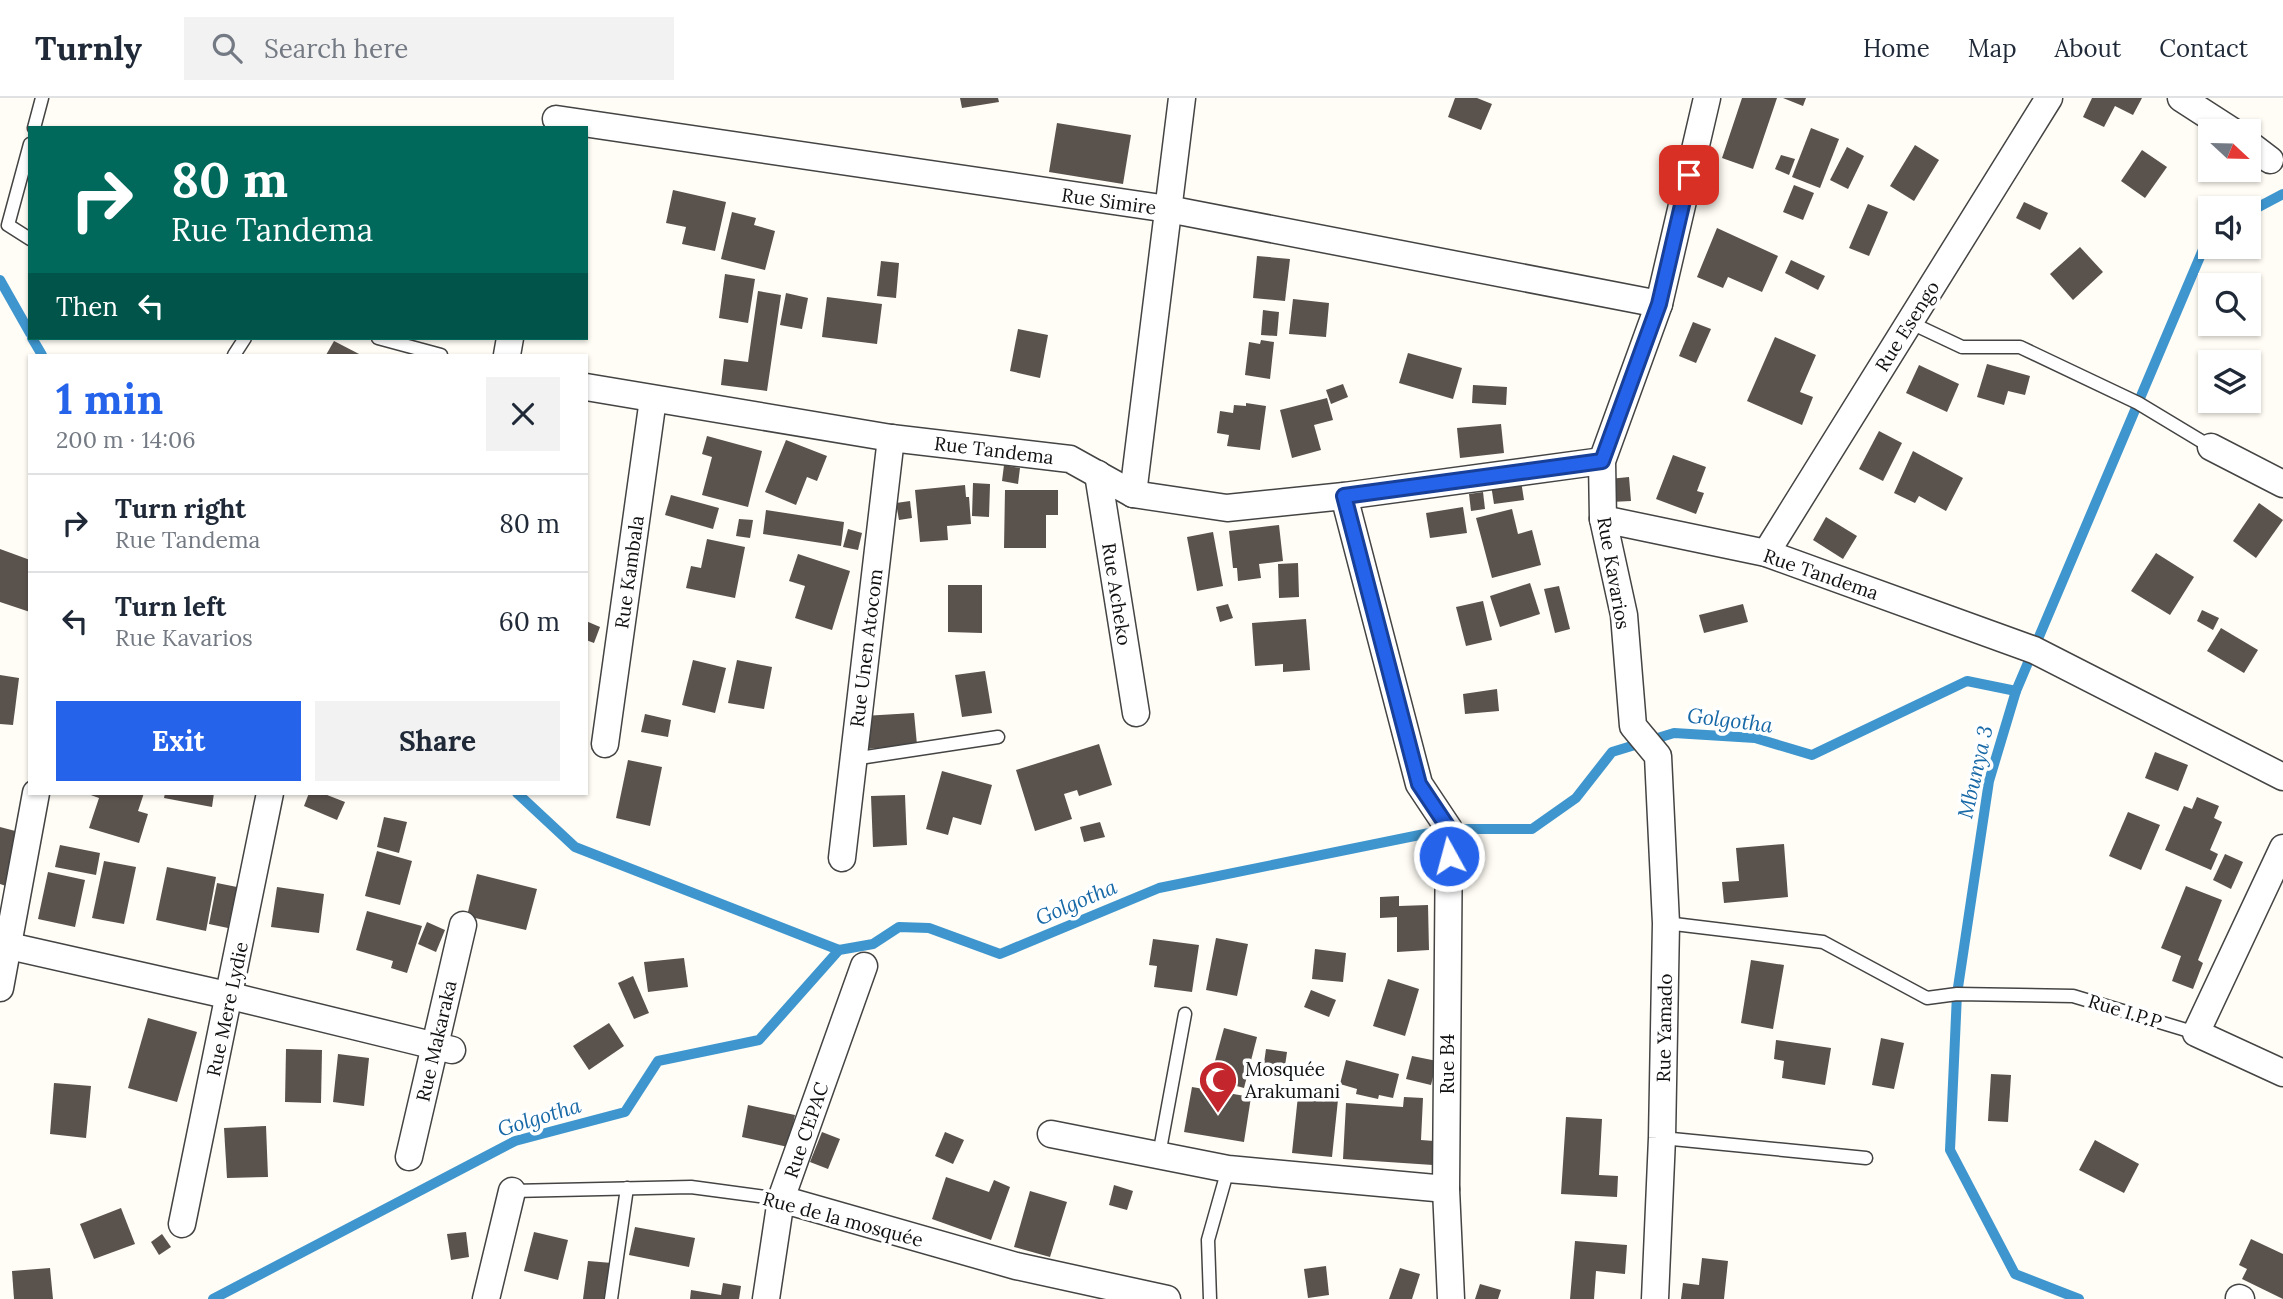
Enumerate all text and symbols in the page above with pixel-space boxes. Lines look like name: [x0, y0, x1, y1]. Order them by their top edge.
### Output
search box: [184, 17, 674, 80]
text: Turnly: [35, 27, 142, 69]
icon: search: [208, 29, 246, 67]
text: Search here: [264, 32, 408, 65]
text: Home: [1863, 33, 1930, 64]
text: Map: [1968, 33, 2017, 64]
text: About: [2055, 33, 2121, 64]
text: Contact: [2159, 33, 2248, 64]
north arrow: [2198, 119, 2261, 182]
map controls: [2198, 119, 2261, 413]
pin: [1659, 145, 1719, 205]
text: 80 m: [171, 148, 288, 210]
icon: right: [56, 154, 147, 245]
icon: arrive: [1670, 156, 1708, 194]
street label: Rue Simire: [1060, 182, 1158, 220]
button: sound: [2198, 196, 2261, 259]
text: Rue Tandema: [171, 209, 373, 250]
button: search: [2198, 273, 2261, 336]
street label: Rue Esengo: [1870, 276, 1944, 376]
icon: left: [132, 287, 170, 325]
text: Then: [56, 290, 118, 323]
button: layers: [2198, 350, 2261, 413]
text: 1 min: [56, 372, 163, 426]
button: close: [486, 377, 560, 451]
text: 200 m · 14:06: [56, 425, 196, 454]
street label: Rue Tandema: [933, 431, 1055, 469]
text: Turn right: [115, 492, 246, 525]
icon: right: [56, 504, 94, 542]
text: 80 m: [499, 507, 560, 540]
street label: Rue Kambala: [609, 514, 649, 630]
street label: Rue Kavarios: [1592, 515, 1636, 631]
text: Rue Tandema: [115, 525, 260, 554]
street label: Rue Acheko: [1097, 541, 1137, 647]
street label: Rue Tandema: [1760, 543, 1882, 605]
street label: Rue Unen Atocom: [844, 567, 888, 729]
text: Turn left: [115, 590, 226, 623]
icon: left: [56, 602, 94, 640]
text: 60 m: [499, 605, 560, 638]
text: Rue Kavarios: [115, 623, 253, 652]
button: Exit: [56, 701, 301, 781]
button: Share: [315, 701, 560, 781]
water label: Golgotha: [1686, 701, 1775, 739]
water label: Mbunya 3: [1951, 723, 1999, 821]
position arrow: [1412, 819, 1486, 893]
water label: Golgotha: [1031, 873, 1121, 931]
street label: Rue Mere Lydie: [201, 940, 253, 1078]
street label: Rue Yamado: [1651, 973, 1677, 1083]
street label: Rue Makaraka: [410, 978, 462, 1104]
street label: Rue I.P.P: [2085, 988, 2165, 1034]
street label: Rue B4: [1435, 1034, 1459, 1094]
place label: Mosquée Arakumani: [1244, 1057, 1340, 1103]
mosque icon: Mosquée Arakumani: [1197, 1059, 1239, 1114]
street label: Rue CEPAC: [778, 1079, 834, 1181]
water label: Golgotha: [494, 1091, 584, 1142]
street label: Rue de la mosquée: [760, 1186, 926, 1252]

